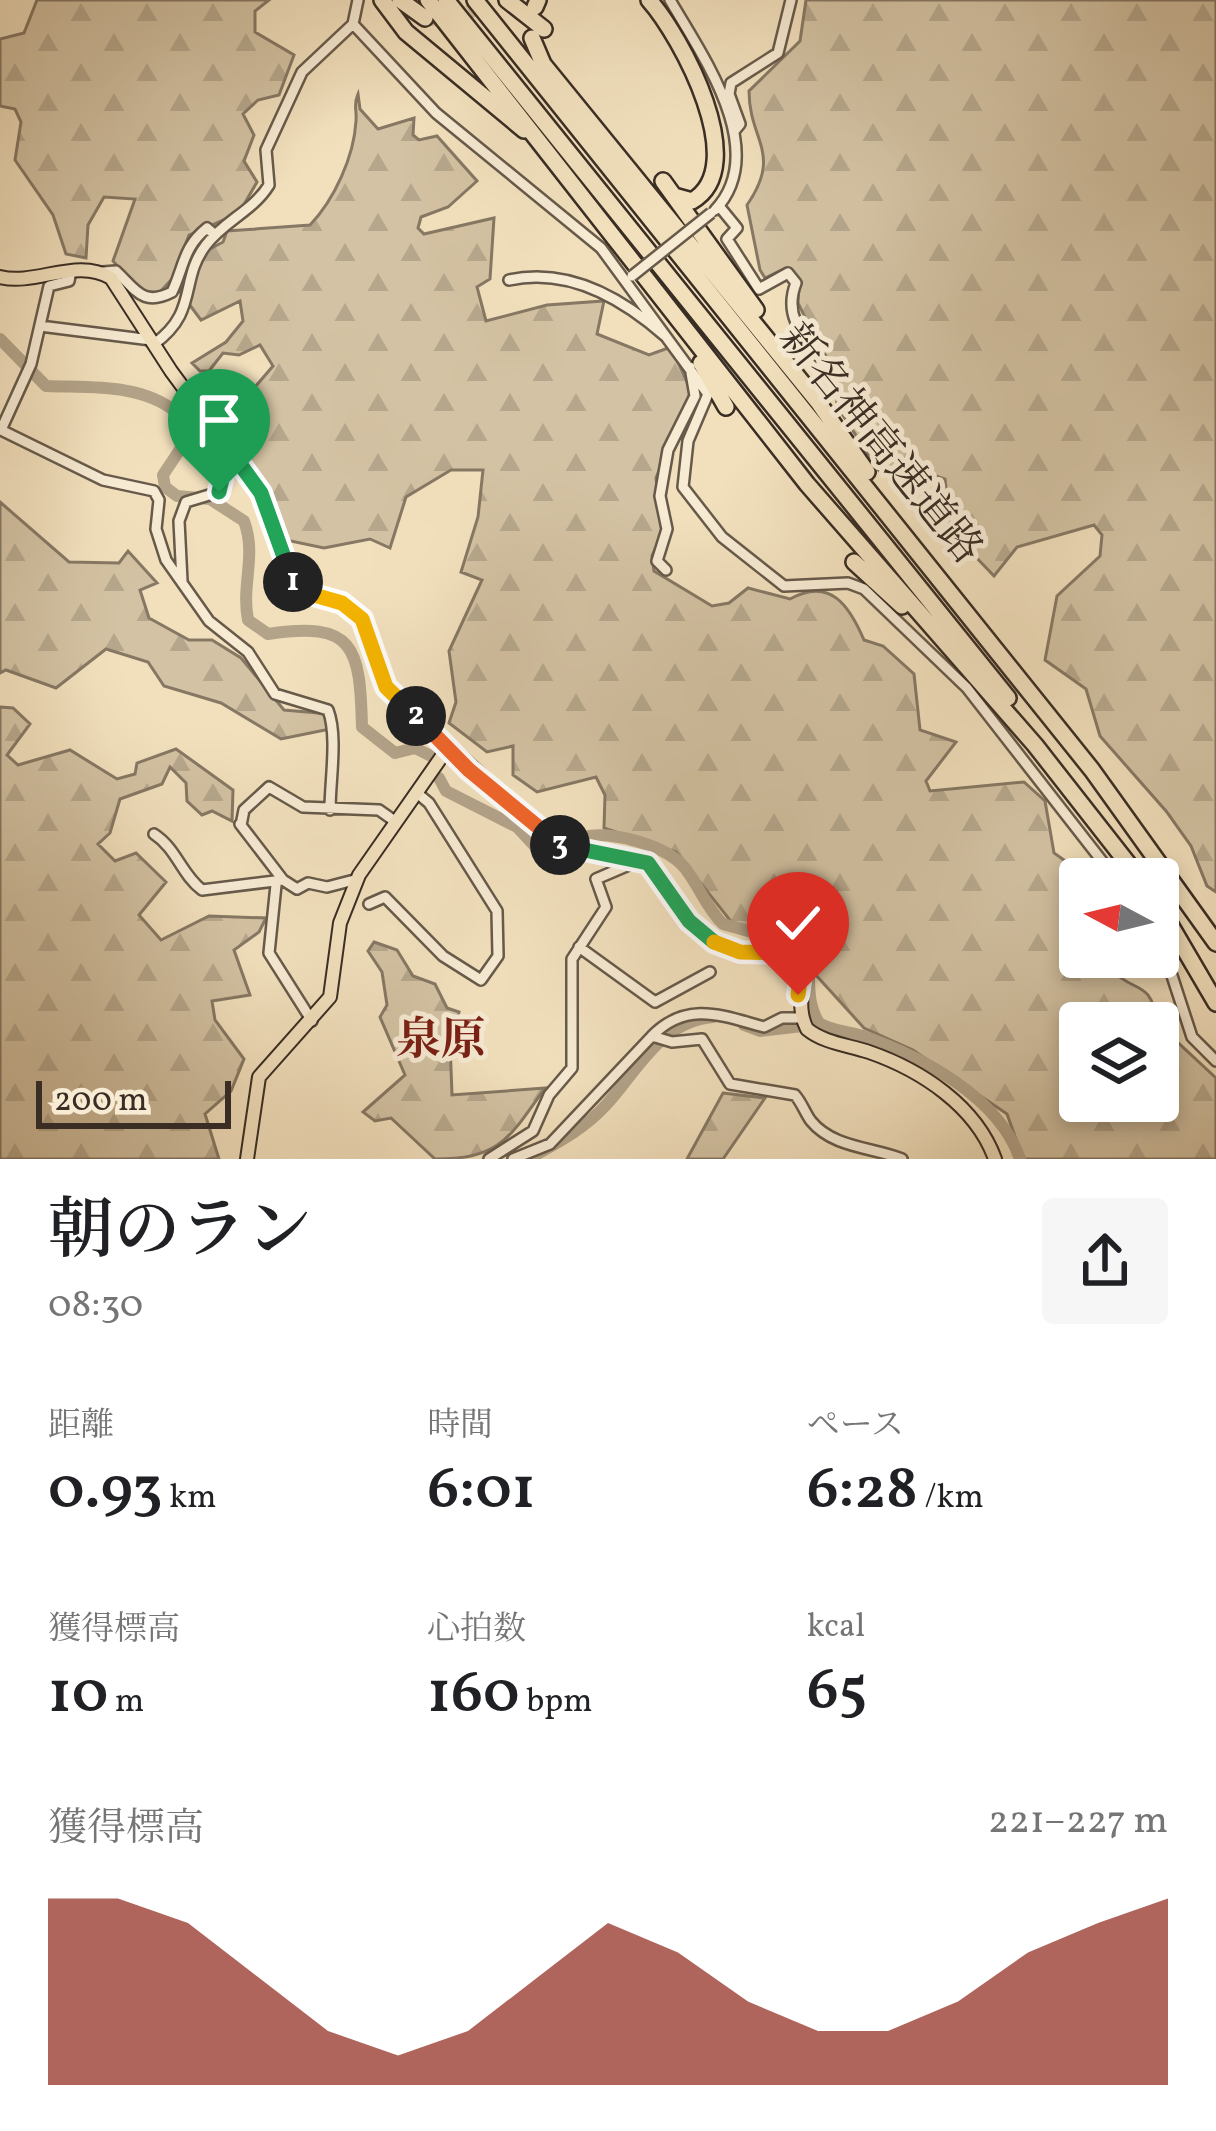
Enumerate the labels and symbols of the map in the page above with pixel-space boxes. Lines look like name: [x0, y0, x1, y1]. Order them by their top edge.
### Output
street label: 新名神高速道路: [764, 312, 994, 578]
pin: [168, 369, 270, 492]
pin: 1: [263, 552, 323, 612]
pin: 2: [386, 686, 446, 746]
pin: 3: [530, 815, 590, 875]
north arrow: [1059, 858, 1179, 978]
pin: [747, 872, 849, 995]
district label: 泉原: [396, 1011, 486, 1074]
scale bar: [36, 1075, 231, 1128]

